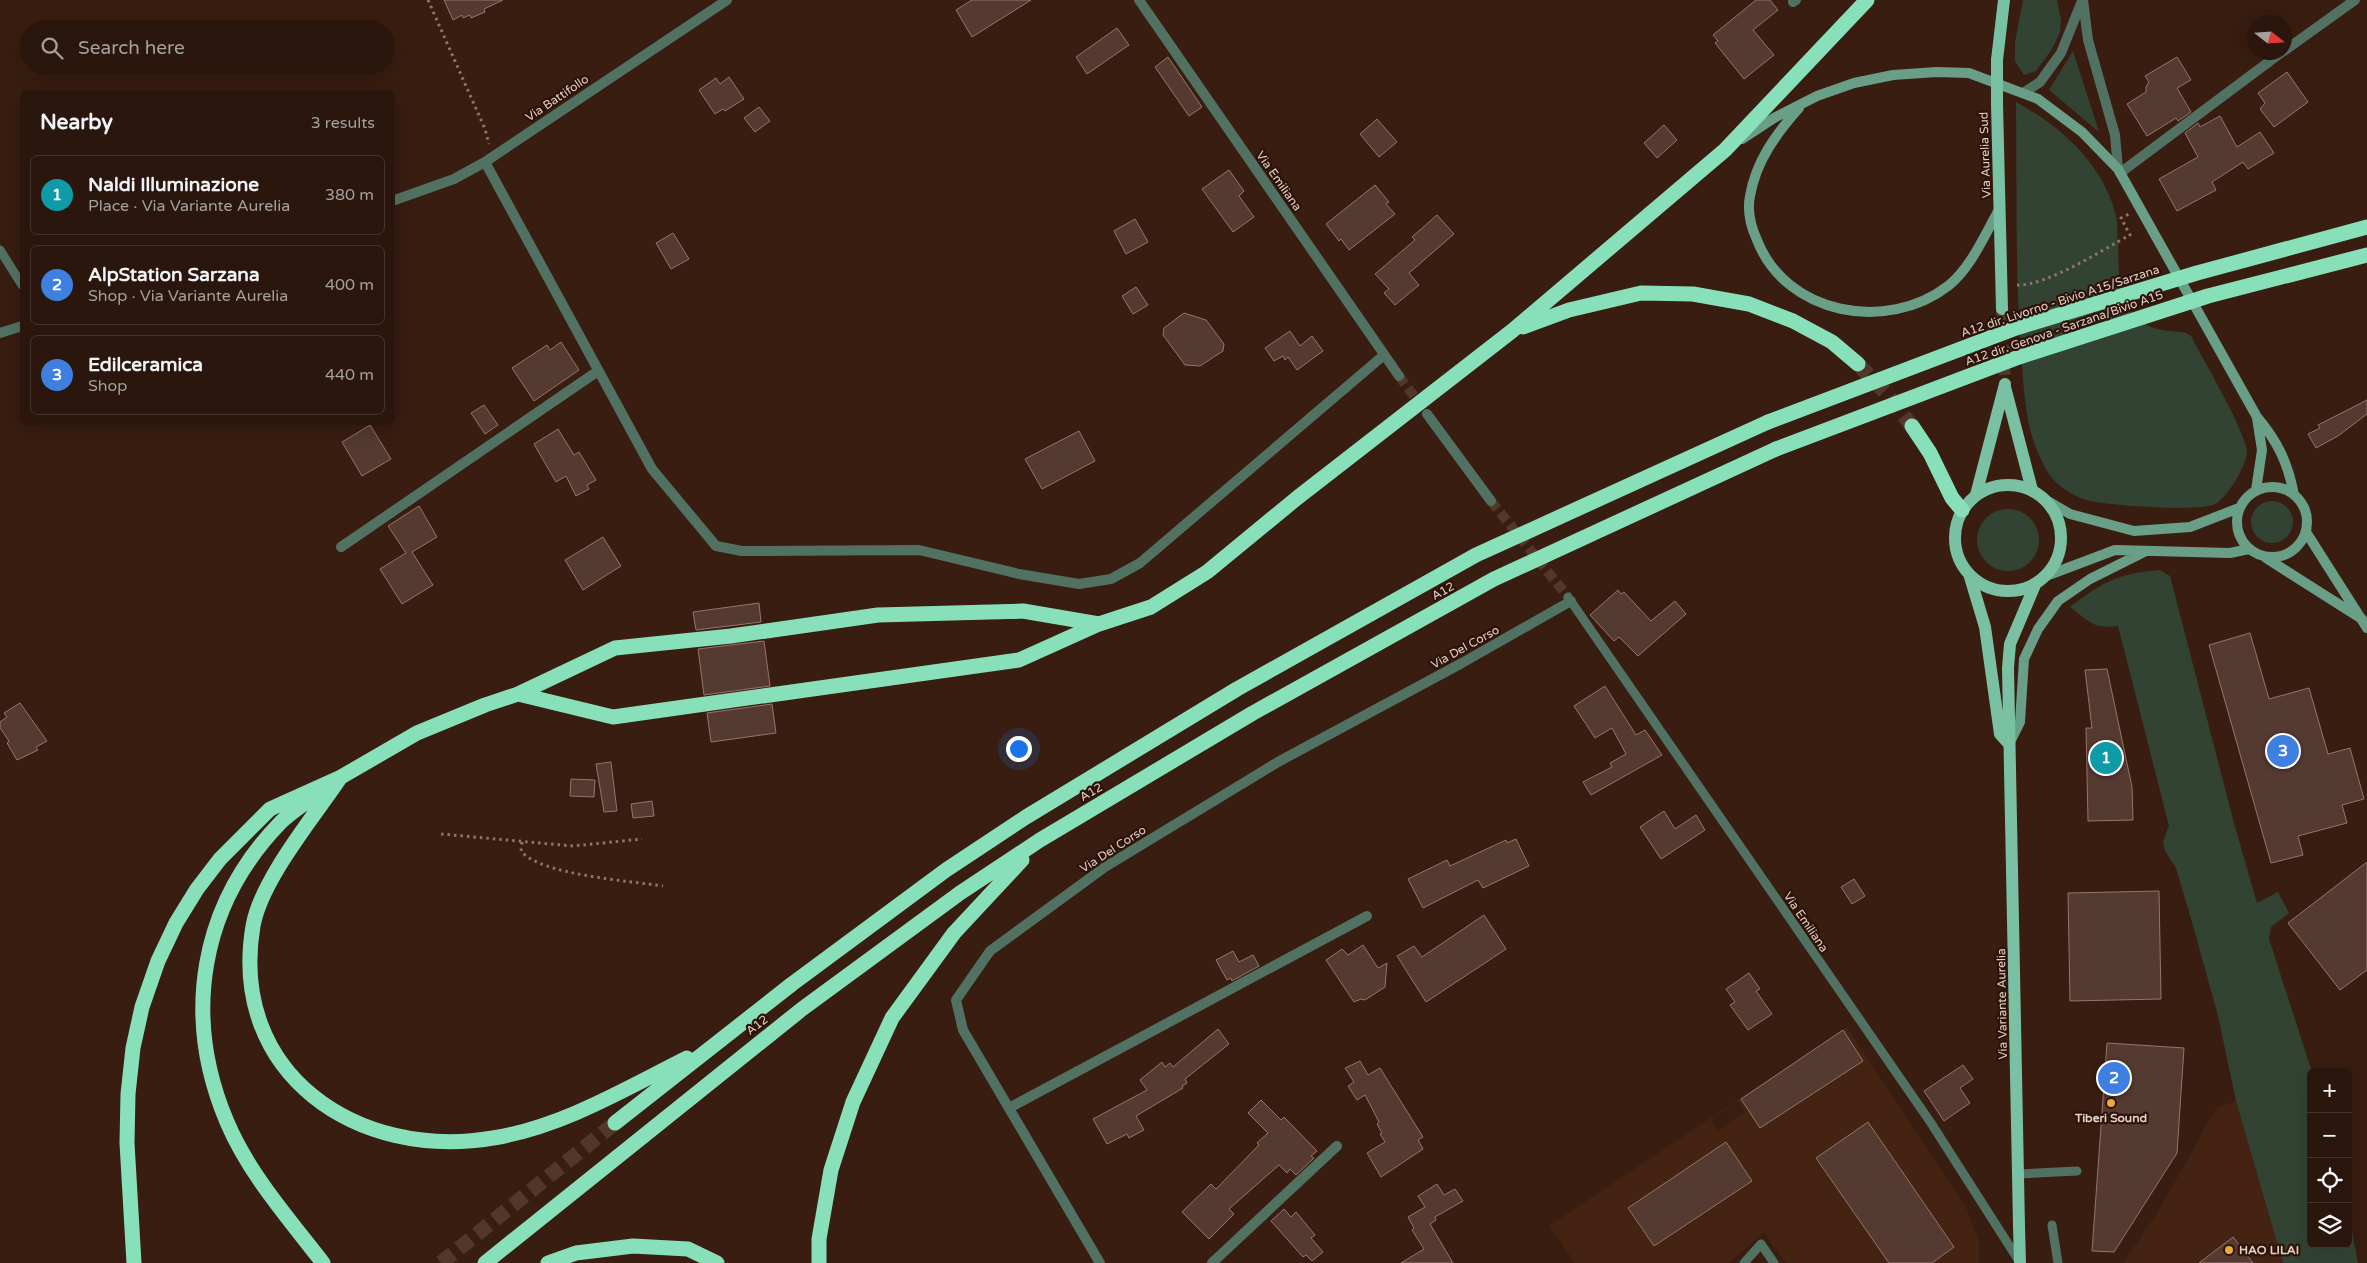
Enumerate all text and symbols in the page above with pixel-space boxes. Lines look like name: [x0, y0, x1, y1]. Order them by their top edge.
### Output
north arrow: [2247, 15, 2292, 60]
search box: [20, 20, 395, 75]
icon: search: [38, 34, 66, 62]
text: Search here: [78, 37, 185, 59]
street label: Via Battifollo: [523, 72, 591, 124]
text: Nearby: [40, 110, 113, 135]
street label: Via Aurelia Sud: [1976, 112, 1994, 198]
text: 3 results: [311, 113, 375, 133]
street label: Via Emiliana: [1253, 149, 1305, 213]
text: Naldi Illuminazione: [88, 174, 259, 196]
text: 1: [52, 185, 62, 205]
text: 380 m: [325, 185, 374, 205]
text: Place · Via Variante Aurelia: [88, 196, 290, 216]
street label: A12 dir. Livorno - Bivio A15/Sarzana: [1959, 262, 2161, 340]
text: AlpStation Sarzana: [88, 264, 260, 286]
text: 2: [52, 275, 62, 295]
text: 400 m: [325, 275, 374, 295]
text: Shop · Via Variante Aurelia: [88, 286, 288, 306]
street label: A12 dir. Genova - Sarzana/Bivio A15: [1963, 287, 2165, 369]
text: Edilceramica: [88, 354, 203, 376]
text: 3: [52, 365, 62, 385]
text: 440 m: [325, 365, 374, 385]
text: Shop: [88, 376, 127, 396]
street label: A12: [1429, 579, 1457, 603]
street label: Via Del Corso: [1428, 622, 1502, 672]
pin: 3: [2267, 732, 2299, 770]
your location: [1006, 736, 1032, 762]
pin: 1: [2090, 739, 2122, 777]
street label: A12: [1077, 780, 1105, 804]
street label: Via Del Corso: [1077, 822, 1149, 876]
street label: Via Emiliana: [1781, 889, 1831, 955]
street label: Via Variante Aurelia: [1994, 948, 2010, 1060]
street label: A12: [743, 1012, 771, 1038]
pin: 2: [2098, 1059, 2130, 1097]
map controls: [2307, 1068, 2352, 1248]
button: +: [2307, 1068, 2352, 1113]
marker: Tiberi Sound: [2105, 1097, 2117, 1109]
place label: Tiberi Sound: [2074, 1111, 2147, 1125]
button: −: [2307, 1113, 2352, 1158]
button: locate: [2307, 1158, 2352, 1203]
button: layers: [2307, 1203, 2352, 1248]
place label: HAO LILAI: [2239, 1243, 2299, 1257]
marker: HAO LILAI: [2223, 1244, 2235, 1256]

